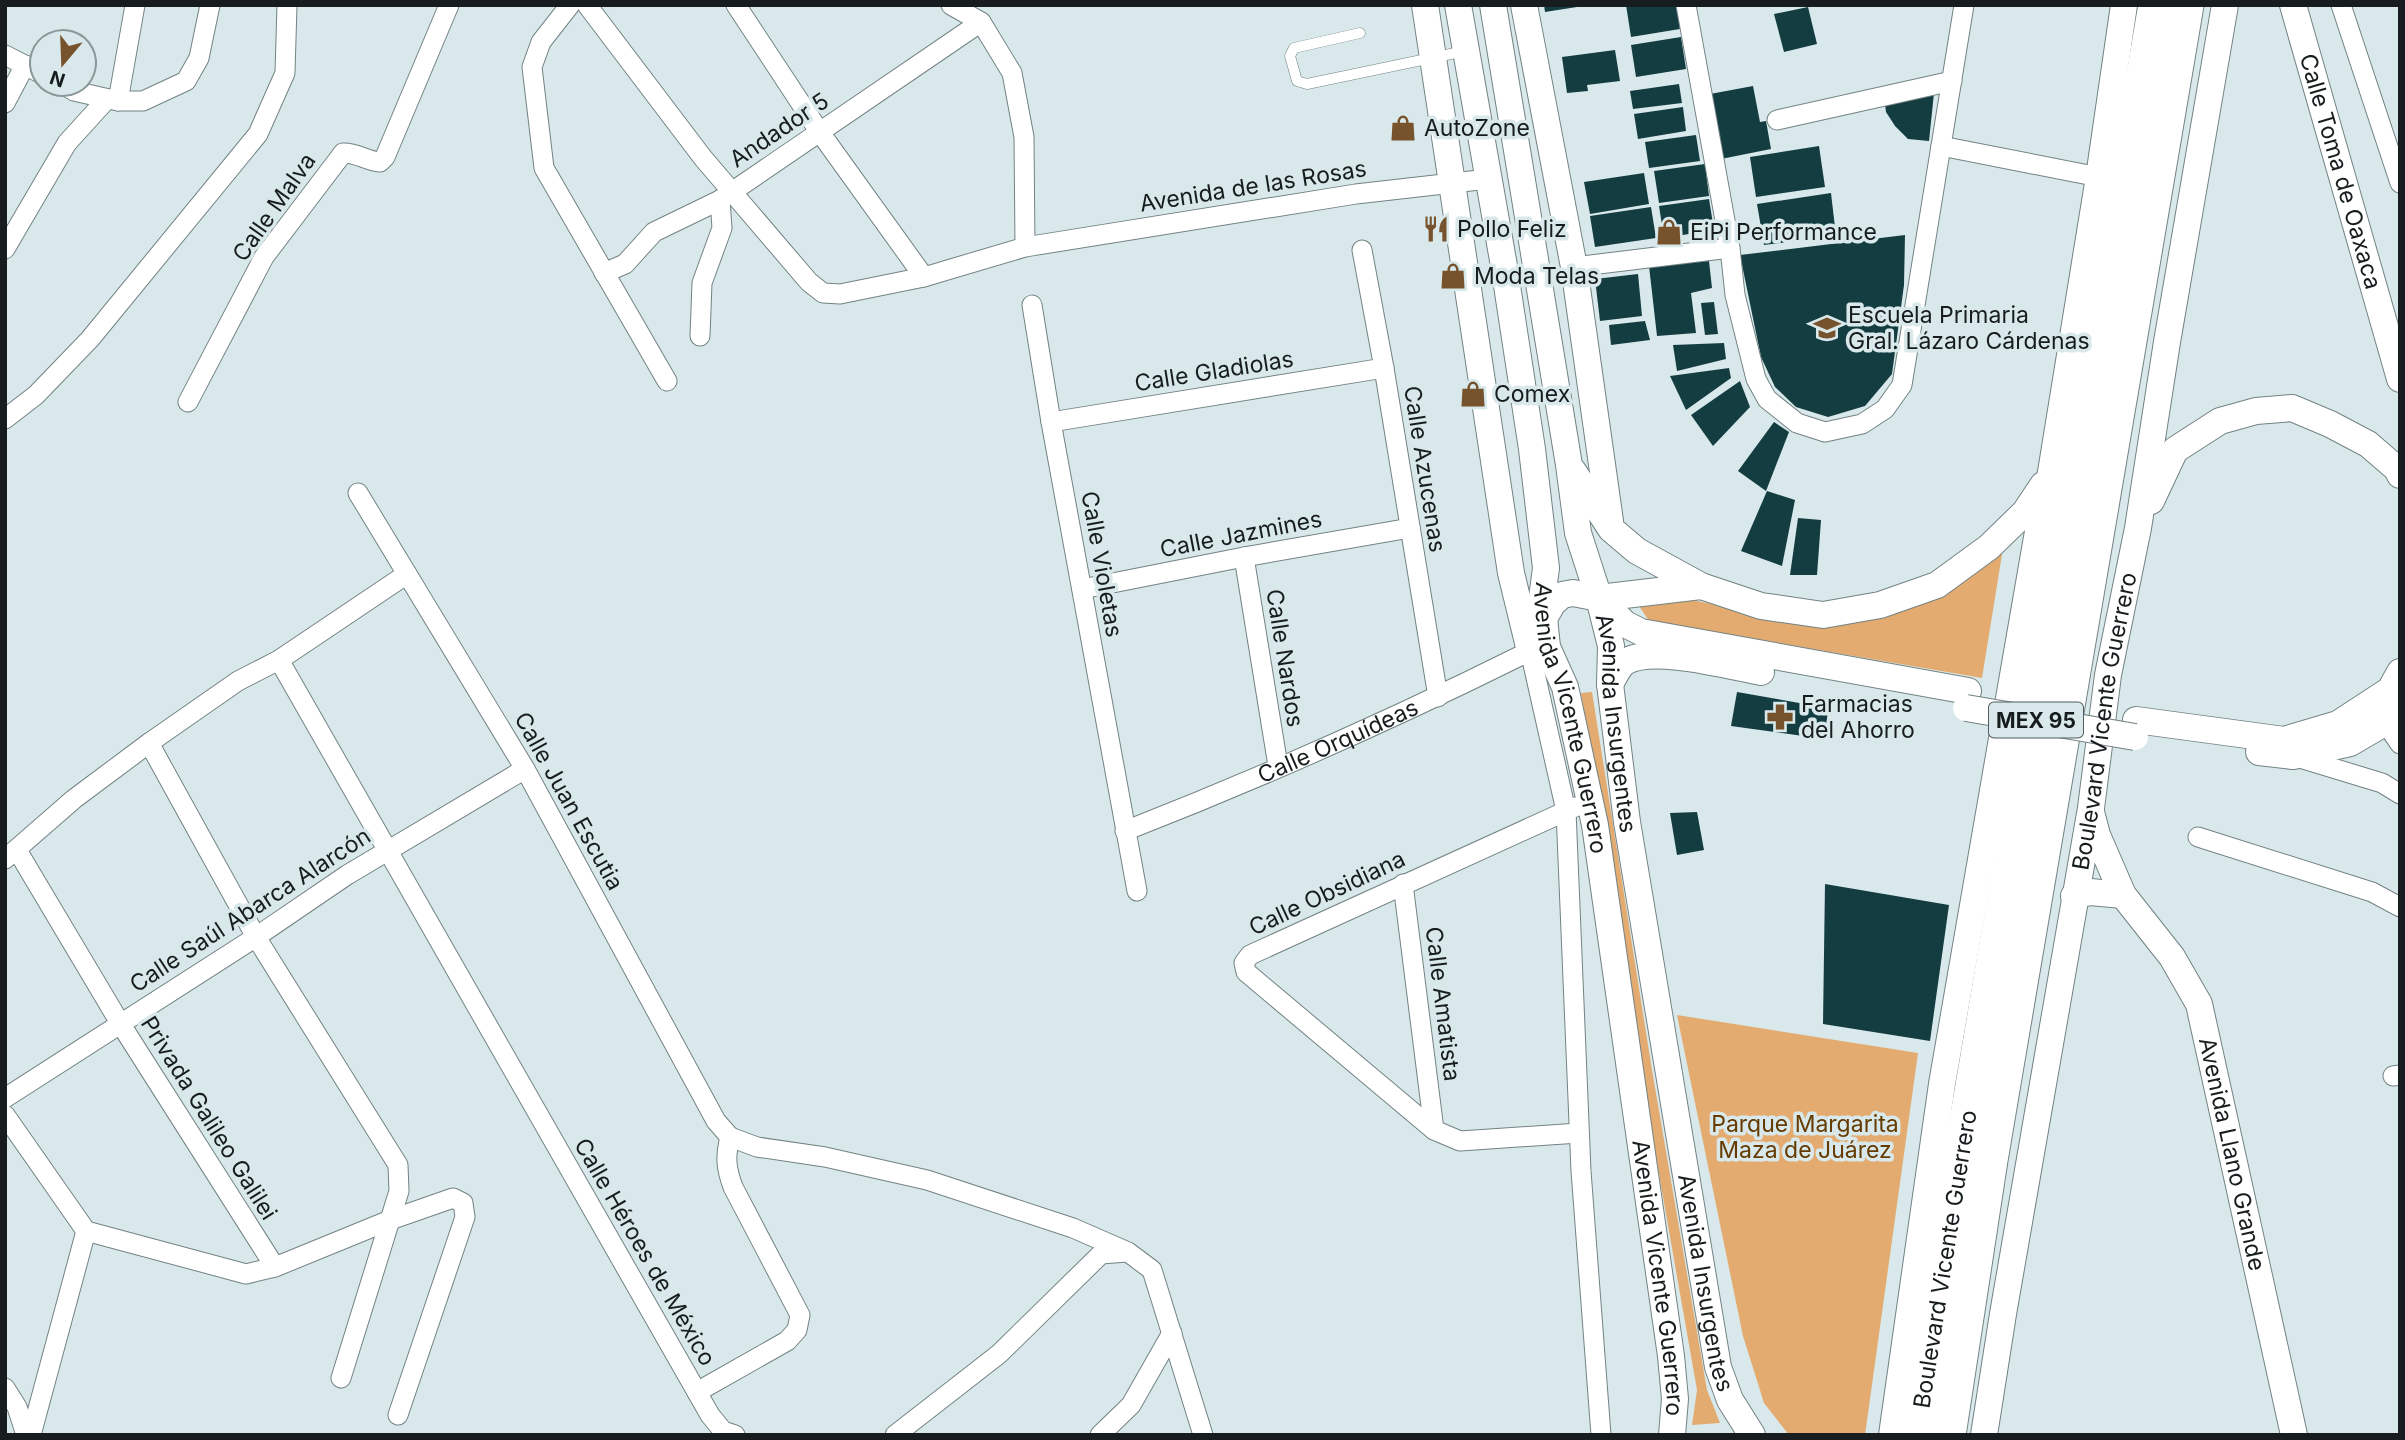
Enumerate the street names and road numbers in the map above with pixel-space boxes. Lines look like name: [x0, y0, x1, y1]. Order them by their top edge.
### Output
street label: Calle Toma de Oaxaca: [2294, 50, 2388, 292]
street label: Andador 5: [724, 87, 834, 173]
street label: Calle Malva: [226, 147, 322, 267]
street label: Avenida de las Rosas: [1138, 154, 1368, 218]
street label: Calle Gladiolas: [1133, 345, 1295, 397]
street label: Calle Azucenas: [1398, 384, 1452, 554]
street label: Calle Violetas: [1075, 489, 1129, 639]
street label: Calle Jazmines: [1158, 505, 1324, 563]
street label: Boulevard Vicente Guerrero: [2066, 570, 2143, 872]
street label: Avenida Vicente Guerrero: [1528, 581, 1613, 855]
street label: Calle Nardos: [1260, 587, 1310, 729]
street label: Avenida Insurgentes: [1589, 611, 1643, 835]
street label: Calle Orquídeas: [1253, 693, 1423, 789]
road number: MEX 95: [1989, 702, 2083, 738]
street label: Calle Juan Escutia: [508, 707, 630, 895]
street label: Calle Saúl Abarca Alarcón: [124, 822, 376, 998]
street label: Calle Obsidiana: [1244, 845, 1410, 941]
street label: Calle Amatista: [1420, 925, 1466, 1083]
street label: Privada Galileo Galilei: [135, 1011, 283, 1225]
street label: Avenida Llano Grande: [2193, 1035, 2271, 1273]
street label: Boulevard Vicente Guerrero: [1907, 1108, 1983, 1410]
street label: Calle Héroes de México: [568, 1133, 722, 1371]
street label: Avenida Vicente Guerrero: [1626, 1138, 1689, 1417]
street label: Avenida Insurgentes: [1672, 1172, 1740, 1395]

